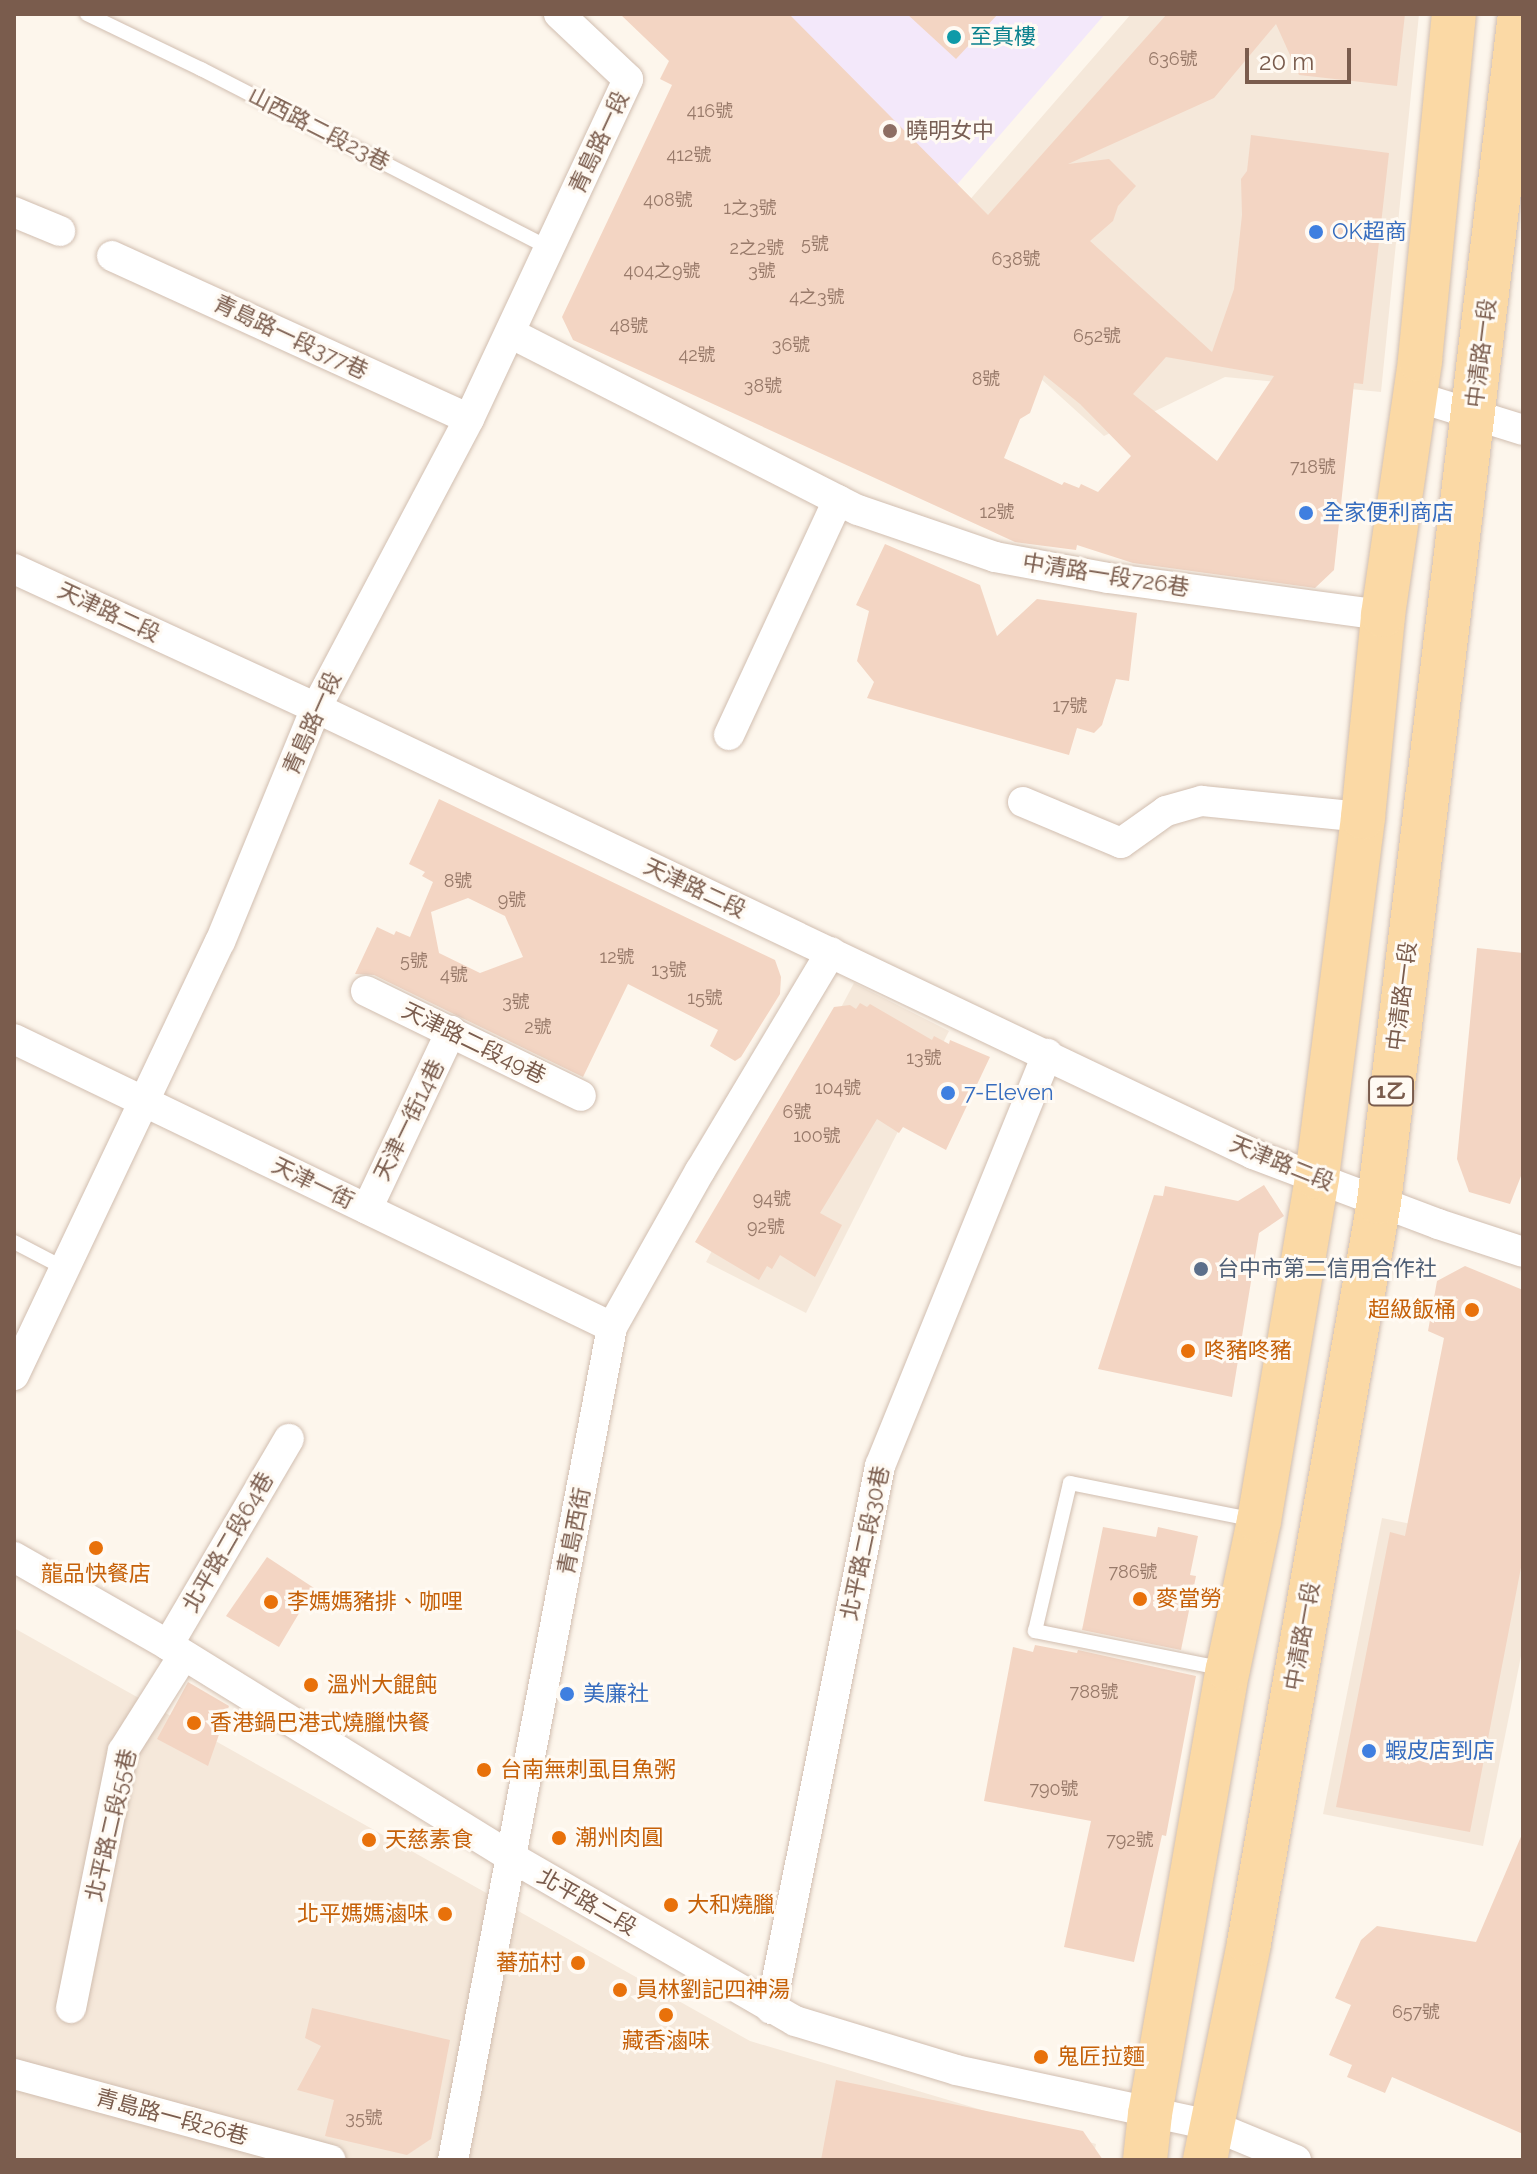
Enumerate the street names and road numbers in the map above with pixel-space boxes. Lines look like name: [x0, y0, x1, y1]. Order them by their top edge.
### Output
street label: 山西路二段23巷: [244, 82, 394, 176]
street label: 青島路一段: [564, 87, 634, 197]
street label: 青島路一段377巷: [210, 290, 372, 384]
street label: 中清路一段: [1461, 297, 1501, 409]
street label: 中清路一段726巷: [1021, 549, 1191, 601]
street label: 天津路二段: [54, 577, 164, 647]
street label: 青島路一段: [278, 667, 346, 779]
street label: 天津路二段: [640, 853, 750, 923]
street label: 中清路一段: [1382, 940, 1422, 1052]
street label: 天津路二段49巷: [398, 997, 550, 1089]
street label: 天津一街14巷: [368, 1055, 450, 1185]
road number: 1乙: [1367, 1075, 1415, 1107]
street label: 天津路二段: [1226, 1130, 1338, 1196]
street label: 天津一街: [268, 1152, 358, 1214]
street label: 北平路二段30巷: [836, 1463, 894, 1623]
street label: 北平路二段64巷: [177, 1467, 279, 1617]
street label: 青島西街: [553, 1485, 595, 1577]
street label: 中清路一段: [1279, 1580, 1325, 1692]
street label: 北平路二段55巷: [81, 1746, 141, 1904]
street label: 北平路二段: [533, 1863, 641, 1941]
street label: 青島路一段26巷: [93, 2084, 251, 2150]

